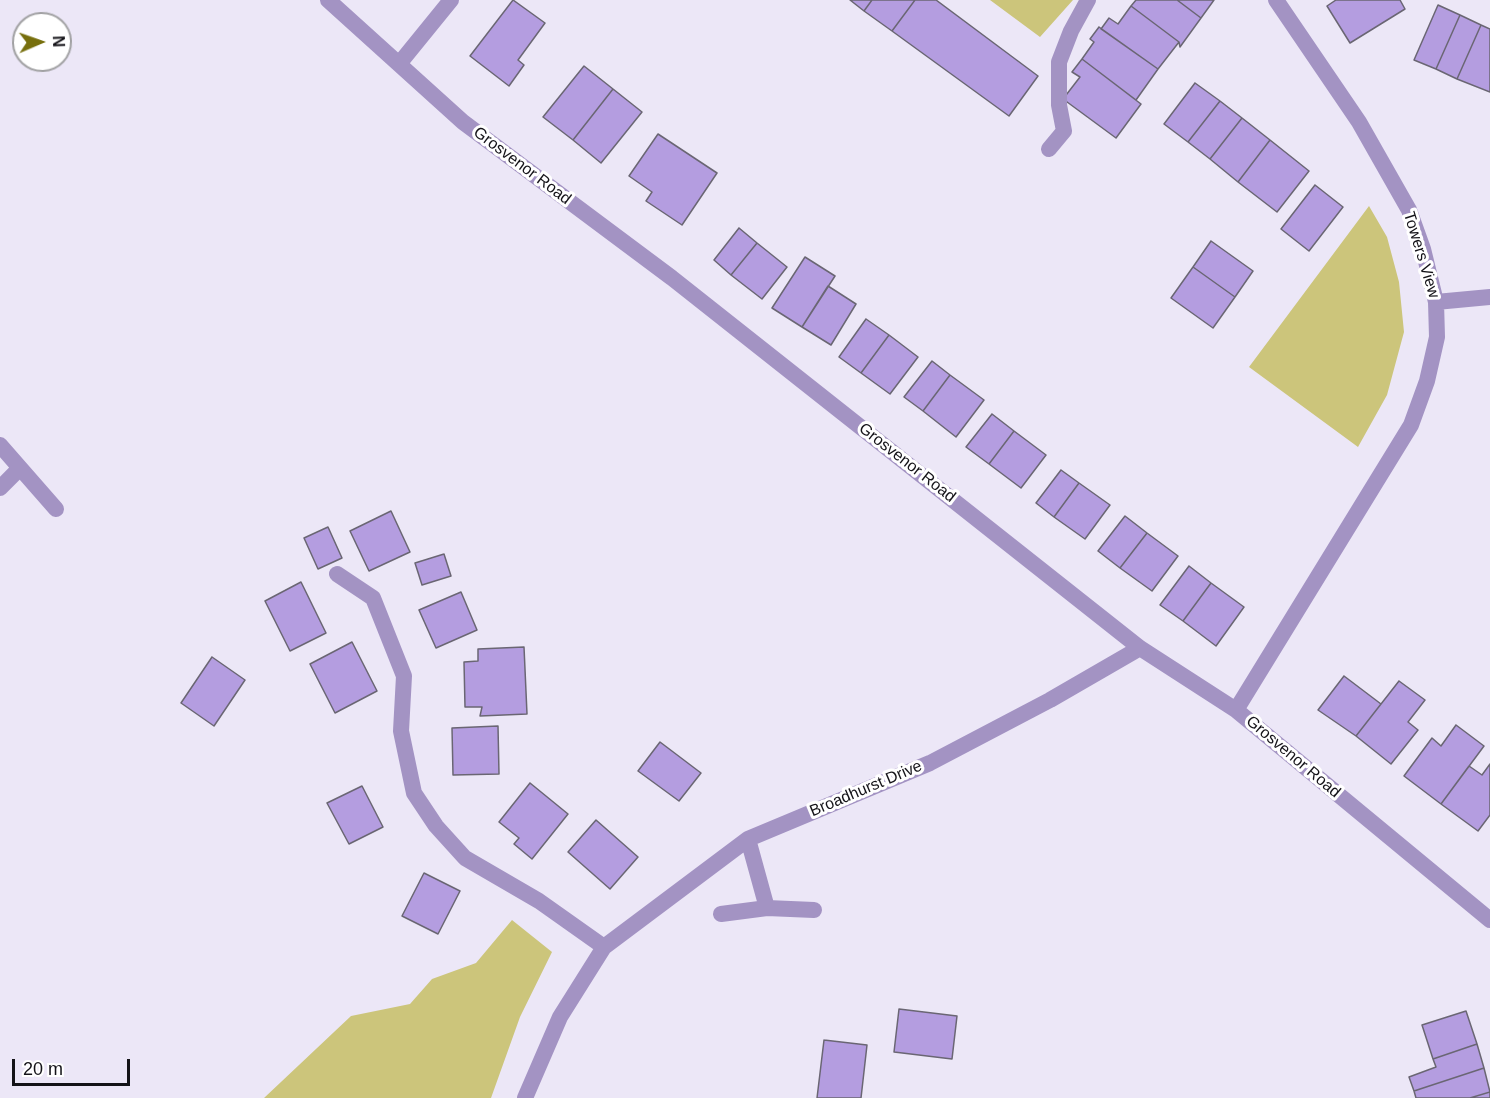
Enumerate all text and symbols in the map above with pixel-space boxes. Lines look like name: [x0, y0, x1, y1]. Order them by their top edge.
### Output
north arrow: [12, 12, 72, 72]
text: N: [50, 35, 67, 47]
street label: Grosvenor Road: [469, 123, 575, 209]
street label: Towers View: [1399, 209, 1443, 301]
street label: Grosvenor Road: [855, 419, 959, 507]
street label: Grosvenor Road: [1242, 712, 1344, 802]
street label: Broadhurst Drive: [807, 757, 925, 821]
scale bar: [15, 1047, 134, 1085]
text: 20 m: [23, 1059, 63, 1079]

